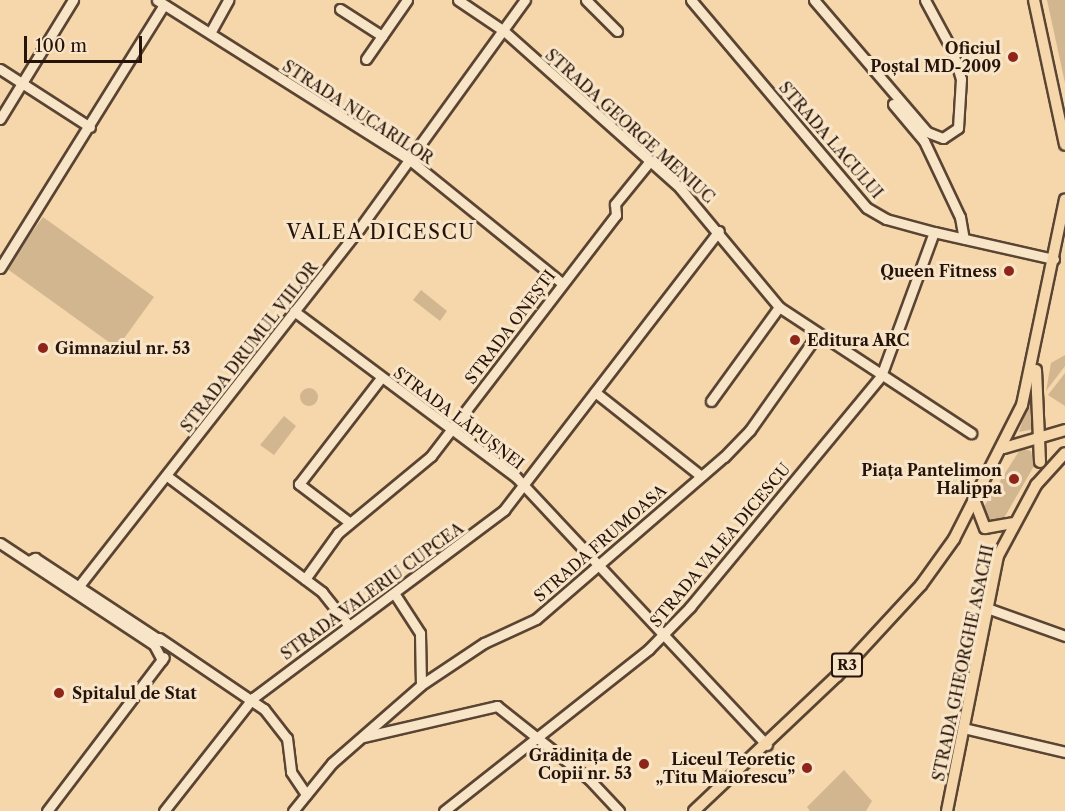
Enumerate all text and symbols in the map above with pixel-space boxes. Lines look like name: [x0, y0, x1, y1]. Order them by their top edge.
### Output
scale bar: [27, 24, 146, 62]
text: 100 m: [35, 35, 87, 57]
place label: Oficiul Poștal MD-2009: [870, 38, 1001, 76]
street label: STRADA GEORGE MENIUC: [541, 45, 719, 207]
marker: Oficiul Poștal MD-2009: [1006, 50, 1020, 64]
street label: STRADA NUCARILOR: [279, 56, 437, 168]
street label: STRADA LACULUI: [775, 77, 887, 203]
district label: VALEA DICESCU: [286, 220, 476, 244]
street label: STRADA DRUMUL VIILOR: [176, 257, 322, 437]
place label: Queen Fitness: [880, 261, 997, 281]
marker: Queen Fitness: [1002, 264, 1016, 278]
street label: STRADA ONEȘTI: [461, 266, 559, 388]
place label: Editura ARC: [807, 330, 910, 350]
marker: Editura ARC: [788, 333, 802, 347]
place label: Gimnaziul nr. 53: [55, 338, 190, 358]
marker: Gimnaziul nr. 53: [36, 341, 50, 355]
street label: STRADA LĂPUȘNEI: [390, 363, 528, 473]
street label: STRADA VALEA DICESCU: [645, 458, 795, 632]
place label: Piața Pantelimon Halippa: [861, 460, 1002, 498]
marker: Piața Pantelimon Halippa: [1007, 472, 1021, 486]
street label: STRADA FRUMOASA: [530, 480, 670, 606]
street label: STRADA VALERIU CUPCEA: [276, 518, 468, 664]
street label: STRADA GHEORGHE ASACHI: [928, 542, 998, 784]
road number: R3: [830, 653, 864, 677]
place label: Spitalul de Stat: [72, 683, 197, 703]
marker: Spitalul de Stat: [50, 684, 68, 702]
place label: Grădinița de Copii nr. 53: [529, 745, 632, 783]
place label: Liceul Teoretic „Titu Maiorescu”: [656, 749, 795, 787]
marker: Grădinița de Copii nr. 53: [637, 757, 651, 771]
marker: Liceul Teoretic „Titu Maiorescu”: [800, 761, 814, 775]

